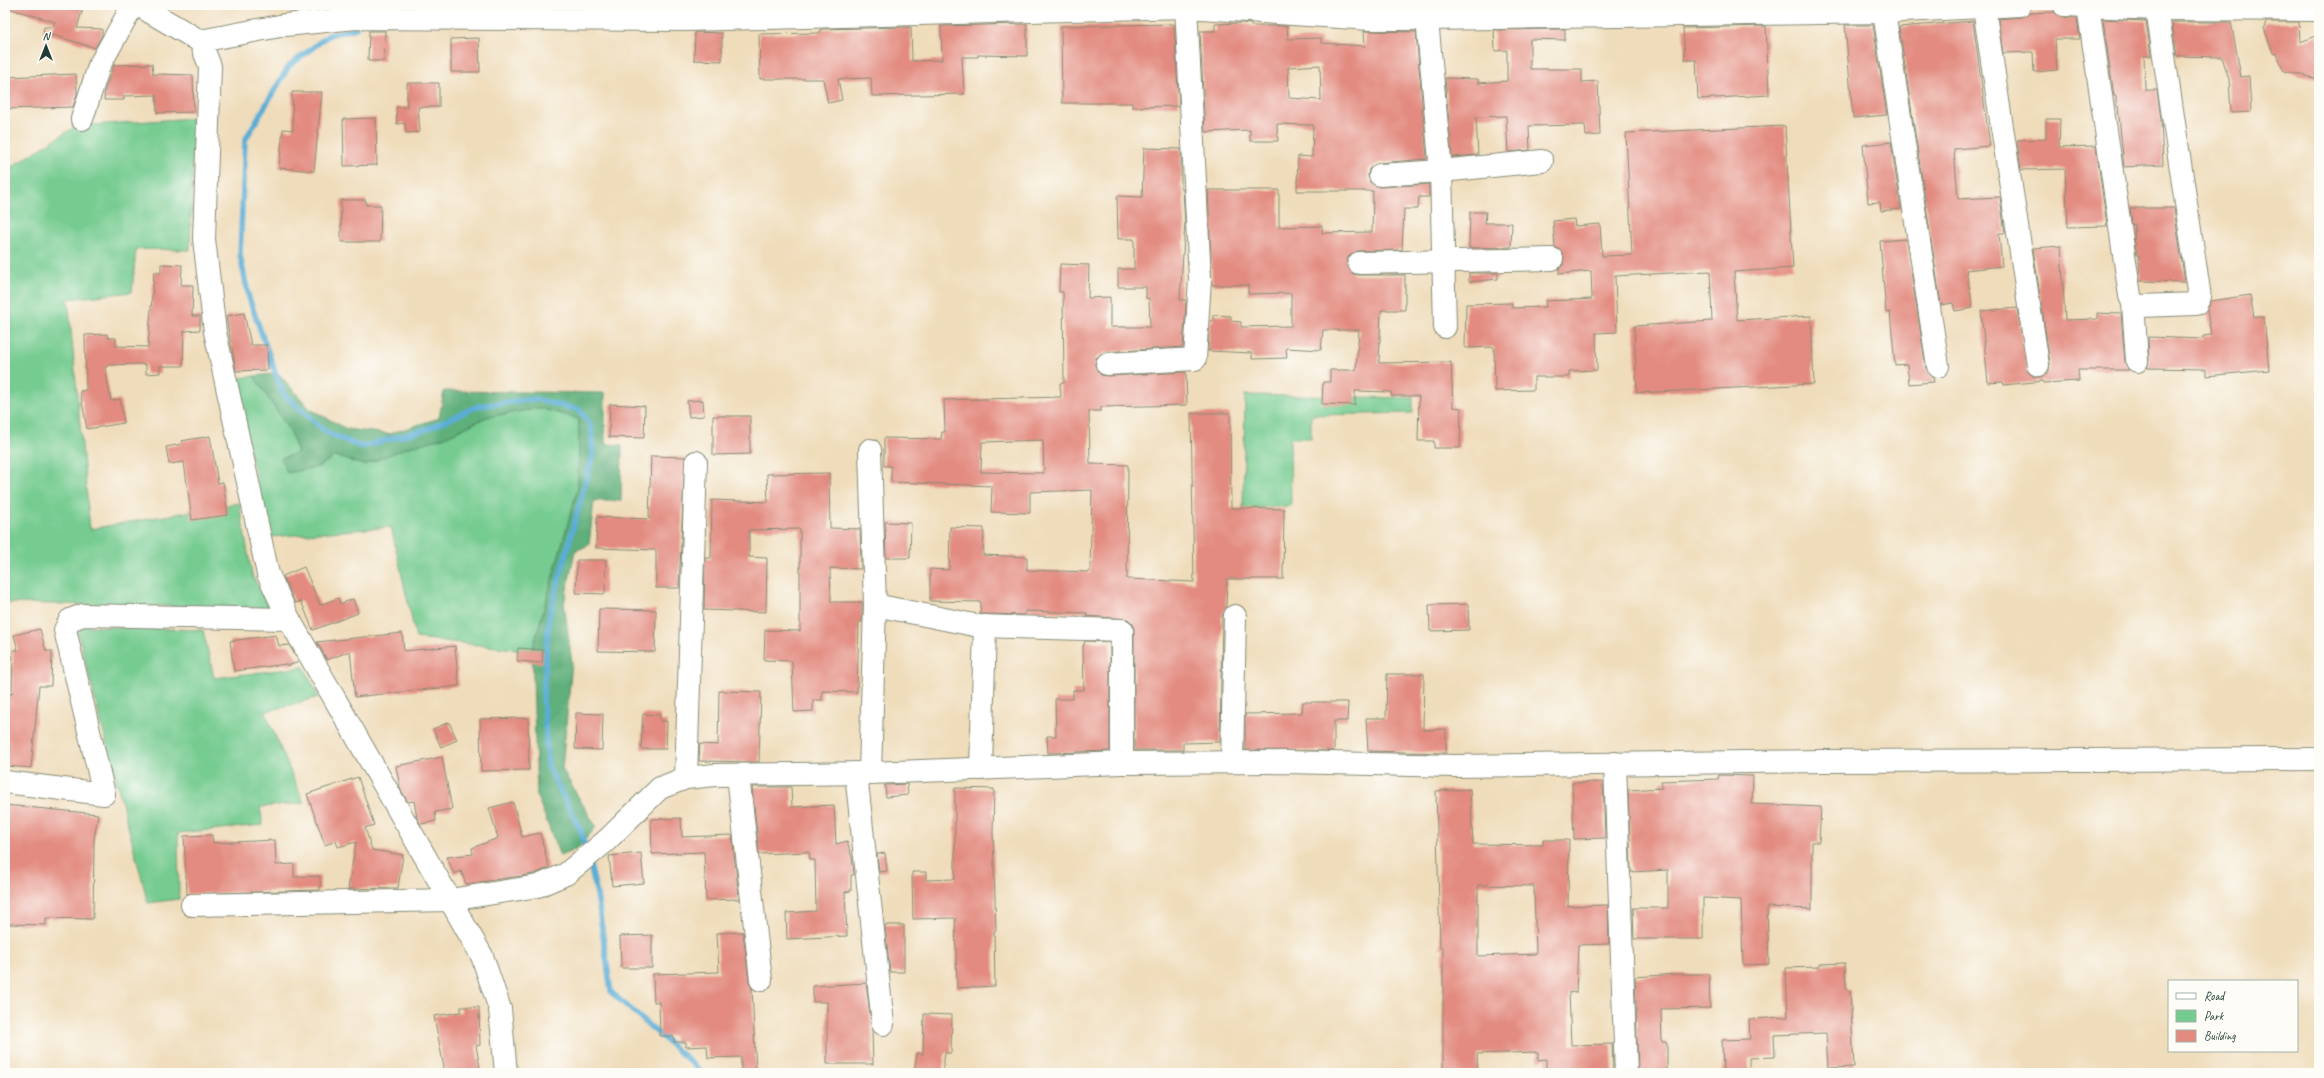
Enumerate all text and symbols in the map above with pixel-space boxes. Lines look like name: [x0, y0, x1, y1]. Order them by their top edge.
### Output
north arrow: [26, 26, 66, 66]
text: N: [43, 29, 52, 43]
legend: [2168, 980, 2298, 1052]
text: Road: [2204, 988, 2226, 1004]
text: Park: [2204, 1008, 2225, 1024]
text: Building: [2204, 1028, 2236, 1044]

